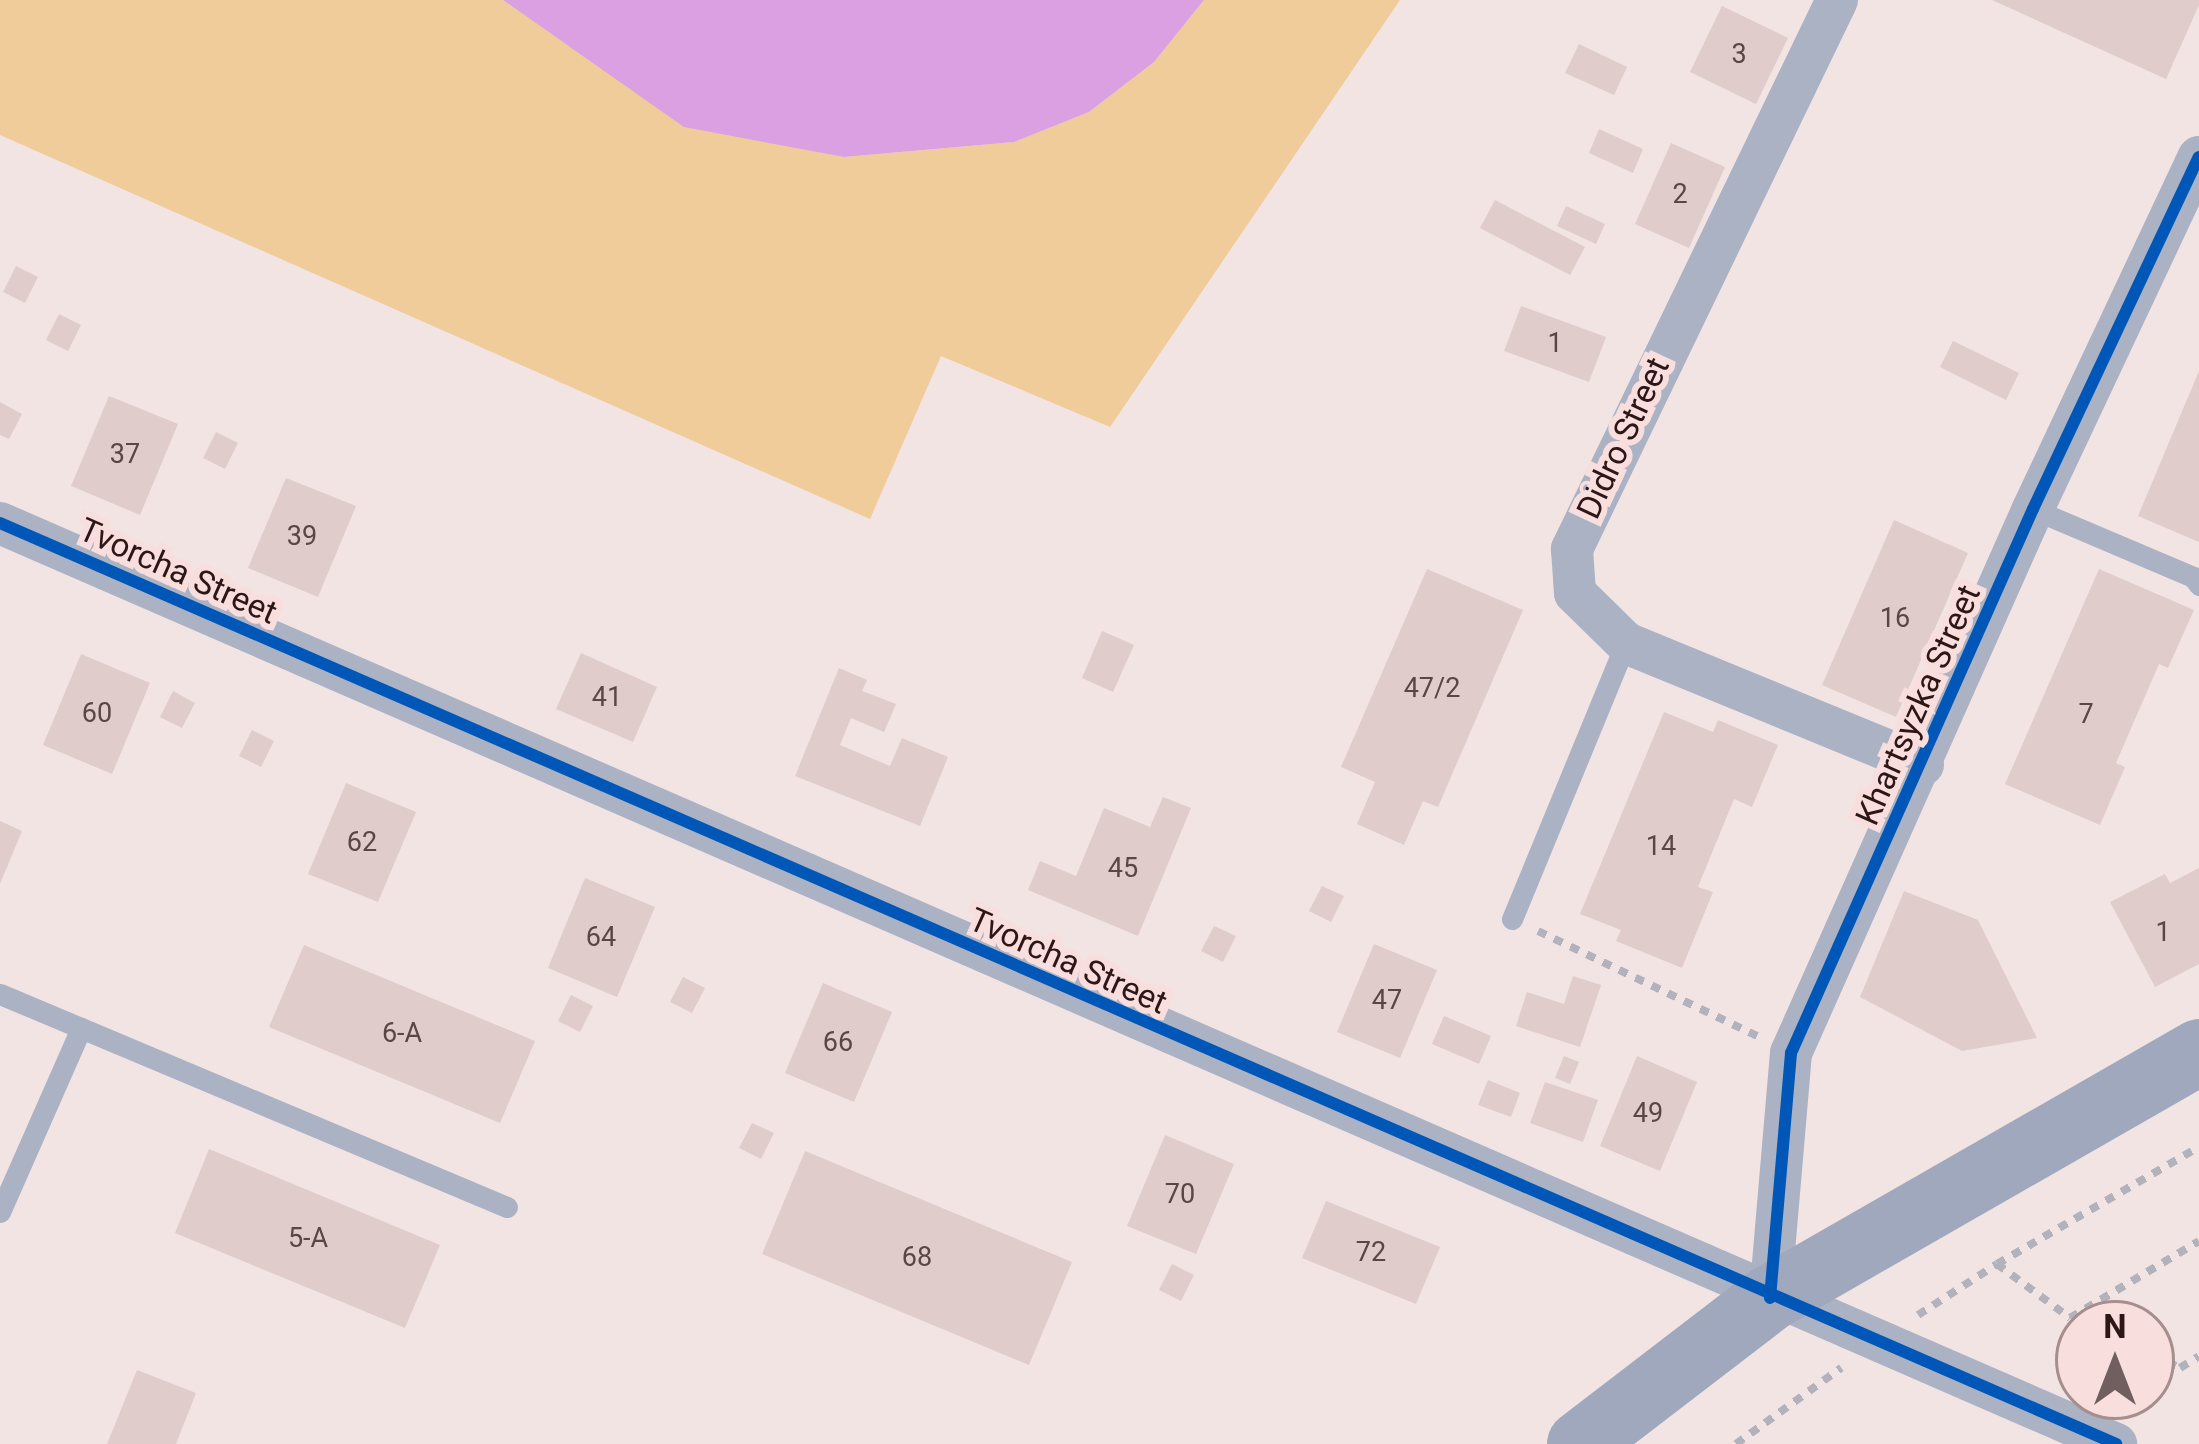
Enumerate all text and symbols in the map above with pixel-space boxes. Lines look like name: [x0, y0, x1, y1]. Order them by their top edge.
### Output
house number: 3: [1731, 39, 1747, 71]
house number: 2: [1672, 179, 1688, 211]
house number: 1: [1547, 328, 1563, 360]
street label: Didro Street: [1568, 351, 1678, 525]
house number: 37: [110, 439, 140, 471]
street label: Tvorcha Street: [73, 510, 283, 632]
house number: 39: [287, 521, 317, 553]
street label: Khartsyzka Street: [1847, 579, 1989, 831]
house number: 16: [1880, 603, 1910, 635]
house number: 47/2: [1404, 673, 1460, 705]
house number: 41: [592, 682, 622, 714]
house number: 60: [82, 698, 112, 730]
house number: 7: [2078, 699, 2094, 731]
house number: 62: [347, 827, 377, 859]
house number: 14: [1646, 831, 1676, 863]
house number: 45: [1108, 853, 1138, 885]
street label: Tvorcha Street: [963, 900, 1173, 1022]
house number: 1: [2155, 917, 2171, 949]
house number: 64: [586, 922, 616, 954]
house number: 47: [1372, 985, 1402, 1017]
house number: 6-А: [382, 1018, 422, 1050]
house number: 66: [823, 1027, 853, 1059]
house number: 49: [1633, 1098, 1663, 1130]
house number: 70: [1165, 1179, 1195, 1211]
house number: 5-А: [288, 1223, 328, 1255]
house number: 72: [1356, 1237, 1386, 1269]
house number: 68: [902, 1242, 932, 1274]
north arrow: [2055, 1300, 2175, 1420]
text: N: [2103, 1307, 2127, 1346]

